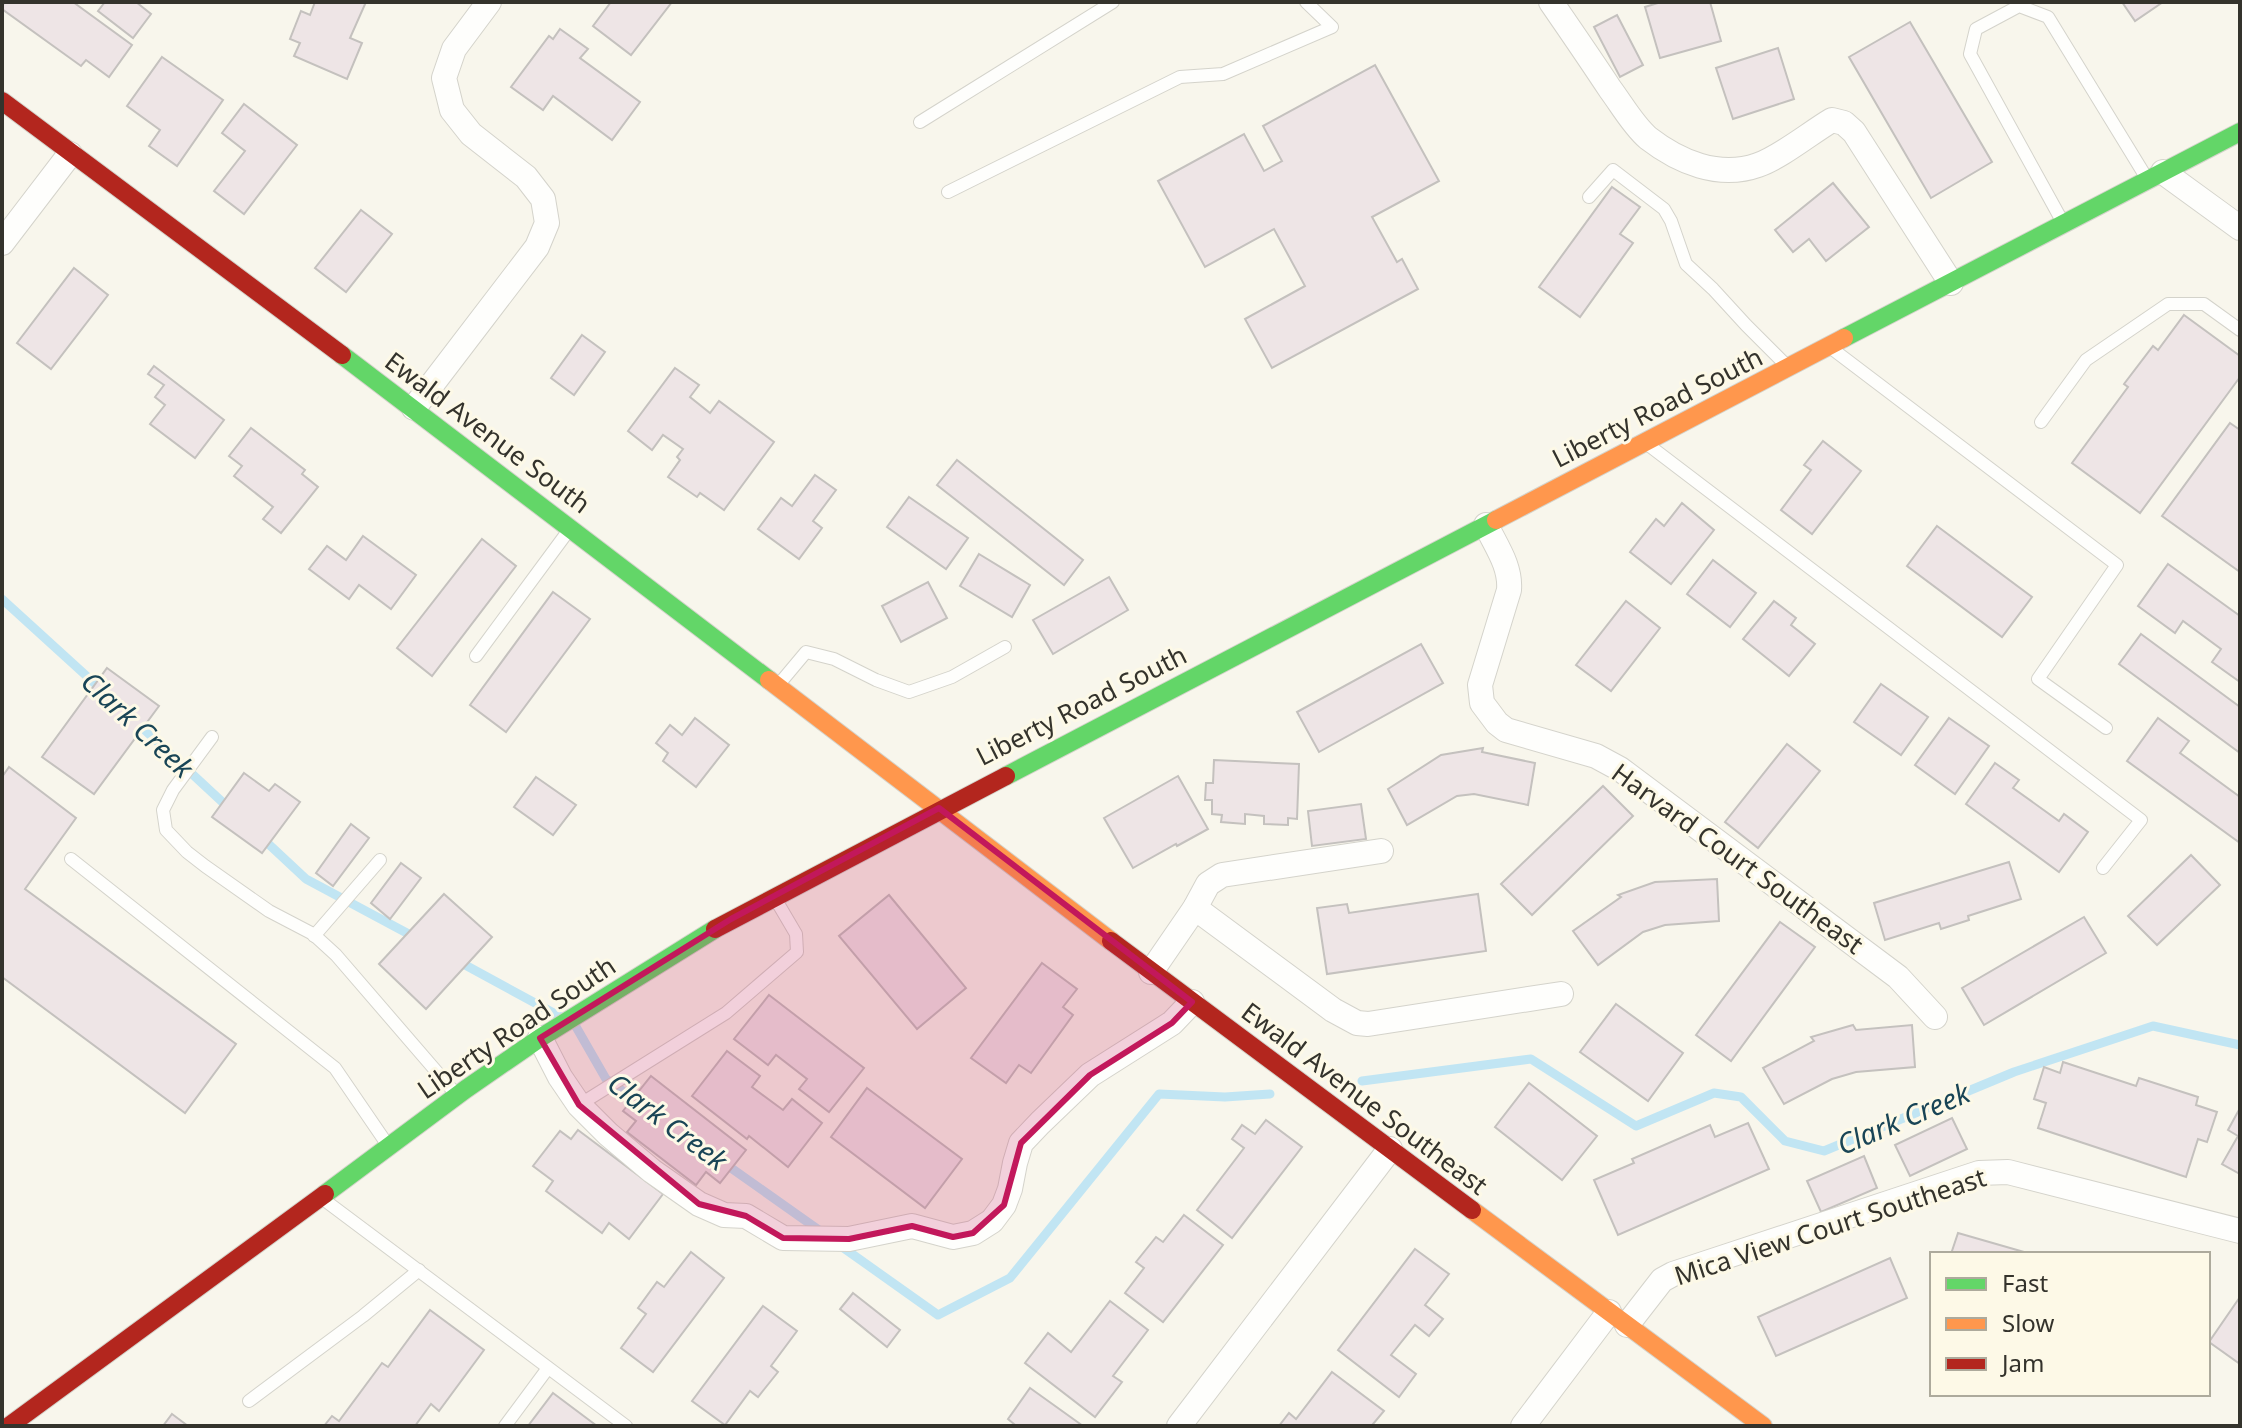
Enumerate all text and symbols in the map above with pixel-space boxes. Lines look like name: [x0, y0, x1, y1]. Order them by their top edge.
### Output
street label: Liberty Road South: [1546, 338, 1768, 476]
street label: Ewald Avenue South: [378, 343, 598, 521]
street label: Liberty Road South: [970, 636, 1192, 774]
water label: Clark Creek: [74, 662, 203, 787]
street label: Harvard Court Southeast: [1605, 754, 1871, 962]
street label: Liberty Road South: [410, 947, 622, 1107]
street label: Ewald Avenue Southeast: [1235, 993, 1495, 1203]
water label: Clark Creek: [600, 1063, 737, 1179]
water label: Clark Creek: [1831, 1073, 1976, 1163]
street label: Mica View Court Southeast: [1670, 1159, 1990, 1293]
legend: [1930, 1252, 2210, 1396]
text: Fast: [2002, 1266, 2048, 1299]
text: Slow: [2002, 1306, 2054, 1339]
text: Jam: [2000, 1346, 2044, 1379]

